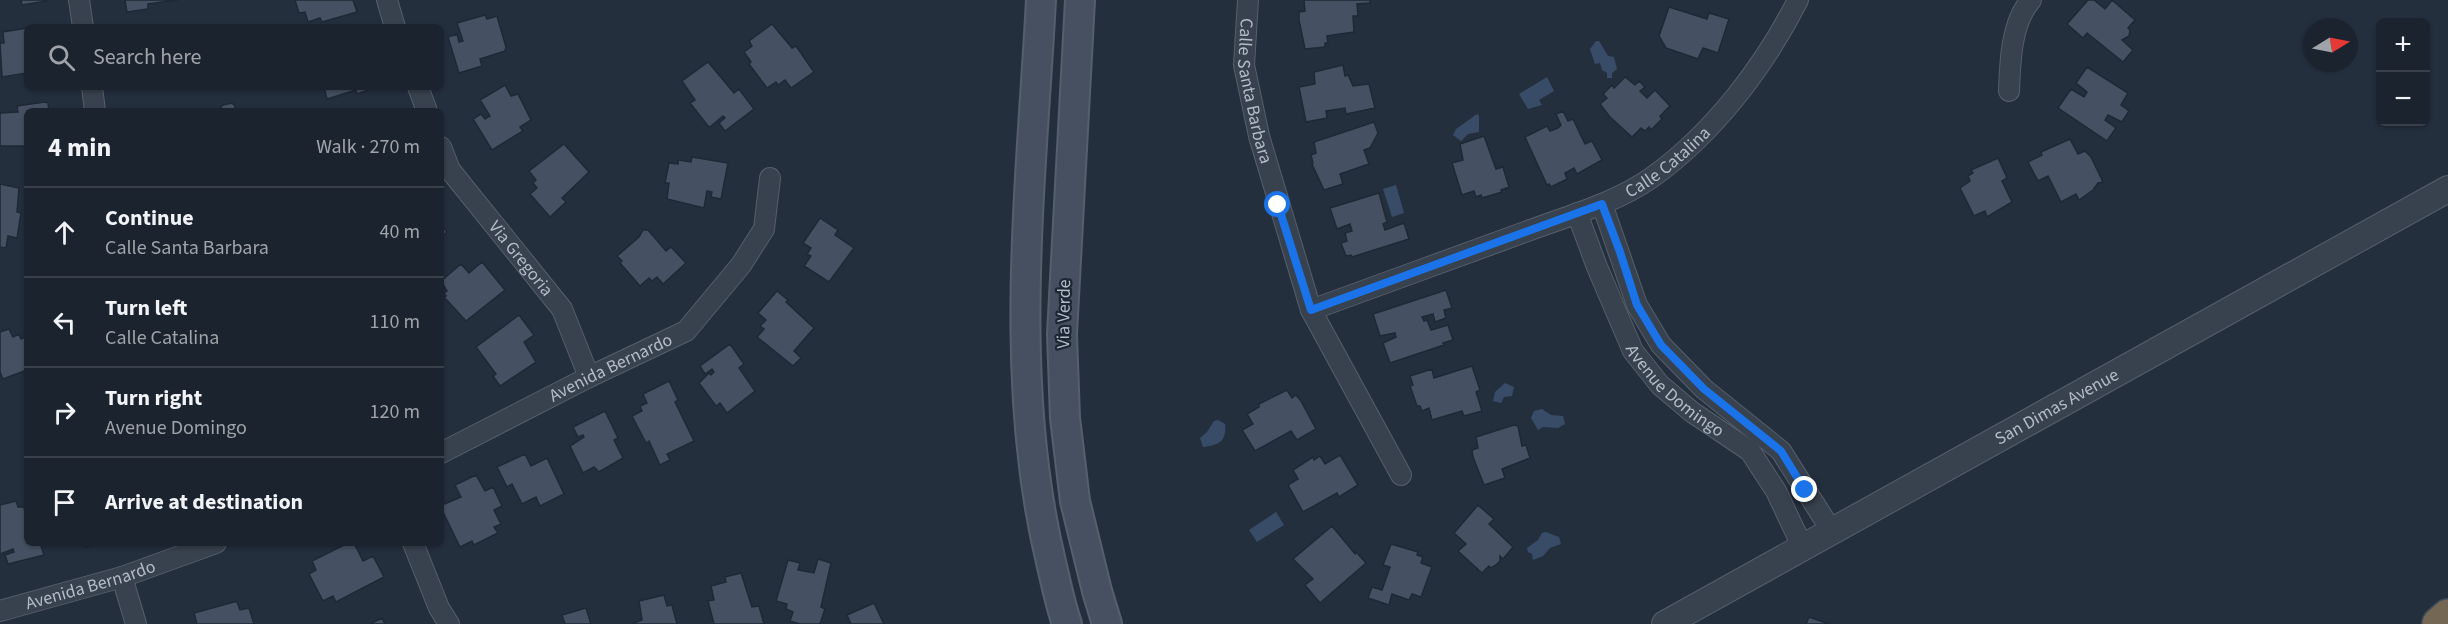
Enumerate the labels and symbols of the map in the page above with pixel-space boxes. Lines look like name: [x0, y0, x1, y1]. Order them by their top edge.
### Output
street label: Calle Santa Barbara: [1231, 17, 1279, 167]
north arrow: [2304, 18, 2358, 72]
street label: Calle Catalina: [1620, 121, 1716, 204]
route start: [1264, 191, 1290, 217]
street label: Via Gregoria: [483, 215, 559, 301]
street label: Via Verde: [1051, 279, 1077, 349]
street label: Avenida Bernardo: [544, 327, 676, 408]
street label: Avenue Domingo: [1619, 341, 1729, 443]
street label: San Dimas Avenue: [1990, 362, 2123, 451]
route end: [1791, 476, 1817, 502]
street label: Avenida Bernardo: [22, 553, 159, 616]

